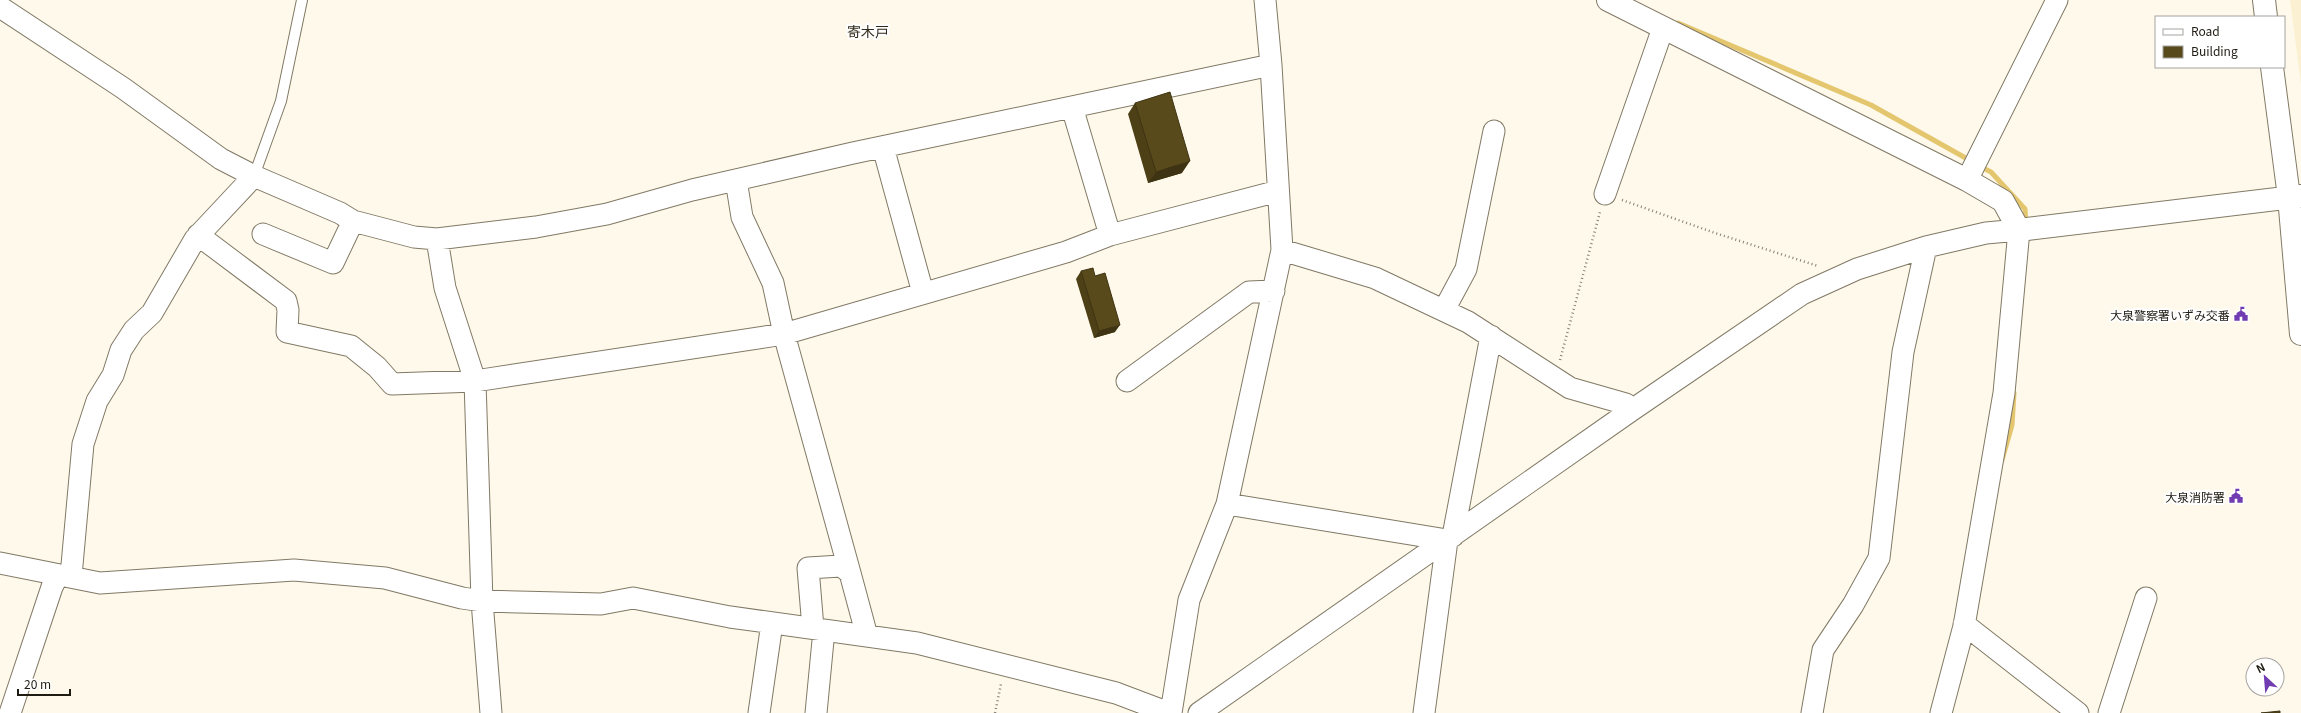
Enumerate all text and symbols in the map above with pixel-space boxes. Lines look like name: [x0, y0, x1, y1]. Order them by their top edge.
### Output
legend: [2155, 16, 2285, 68]
district label: 寄木戸: [847, 21, 889, 41]
text: Road: [2191, 22, 2220, 39]
text: Building: [2191, 42, 2238, 59]
place label: 大泉警察署いずみ交番: [2110, 306, 2230, 323]
public building icon: 大泉警察署いずみ交番: [2233, 306, 2249, 322]
place label: 大泉消防署: [2165, 488, 2225, 505]
public building icon: 大泉消防署: [2228, 488, 2244, 504]
north arrow: [2245, 657, 2285, 697]
text: N: [2253, 658, 2267, 676]
scale bar: [18, 671, 70, 697]
text: 20 m: [24, 675, 51, 692]

